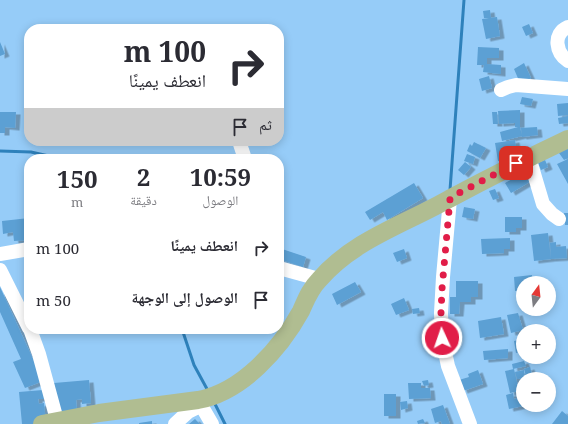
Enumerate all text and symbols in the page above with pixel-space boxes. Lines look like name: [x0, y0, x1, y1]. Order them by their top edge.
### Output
text: 100 m: [124, 32, 206, 70]
icon: right: [220, 40, 272, 92]
text: انعطف يمينًا: [129, 68, 206, 92]
text: ثم: [259, 114, 272, 134]
icon: arrive: [229, 116, 251, 138]
pin: [499, 146, 533, 180]
icon: arrive: [505, 152, 527, 174]
text: 2: [137, 160, 150, 193]
text: 10:59: [190, 160, 251, 193]
text: 150: [57, 162, 98, 195]
text: دقيقة: [130, 191, 157, 209]
text: الوصول: [202, 191, 238, 209]
text: m: [71, 193, 83, 211]
text: انعطف يمينًا: [170, 235, 238, 255]
icon: right: [250, 237, 272, 259]
text: 100 m: [36, 238, 79, 258]
north arrow: [516, 276, 556, 316]
map controls: [516, 276, 556, 412]
text: الوصول إلى الوجهة: [132, 287, 238, 307]
icon: arrive: [250, 289, 272, 311]
text: 50 m: [36, 290, 71, 310]
position arrow: [421, 317, 463, 359]
button: +: [516, 324, 556, 364]
button: −: [516, 372, 556, 412]

